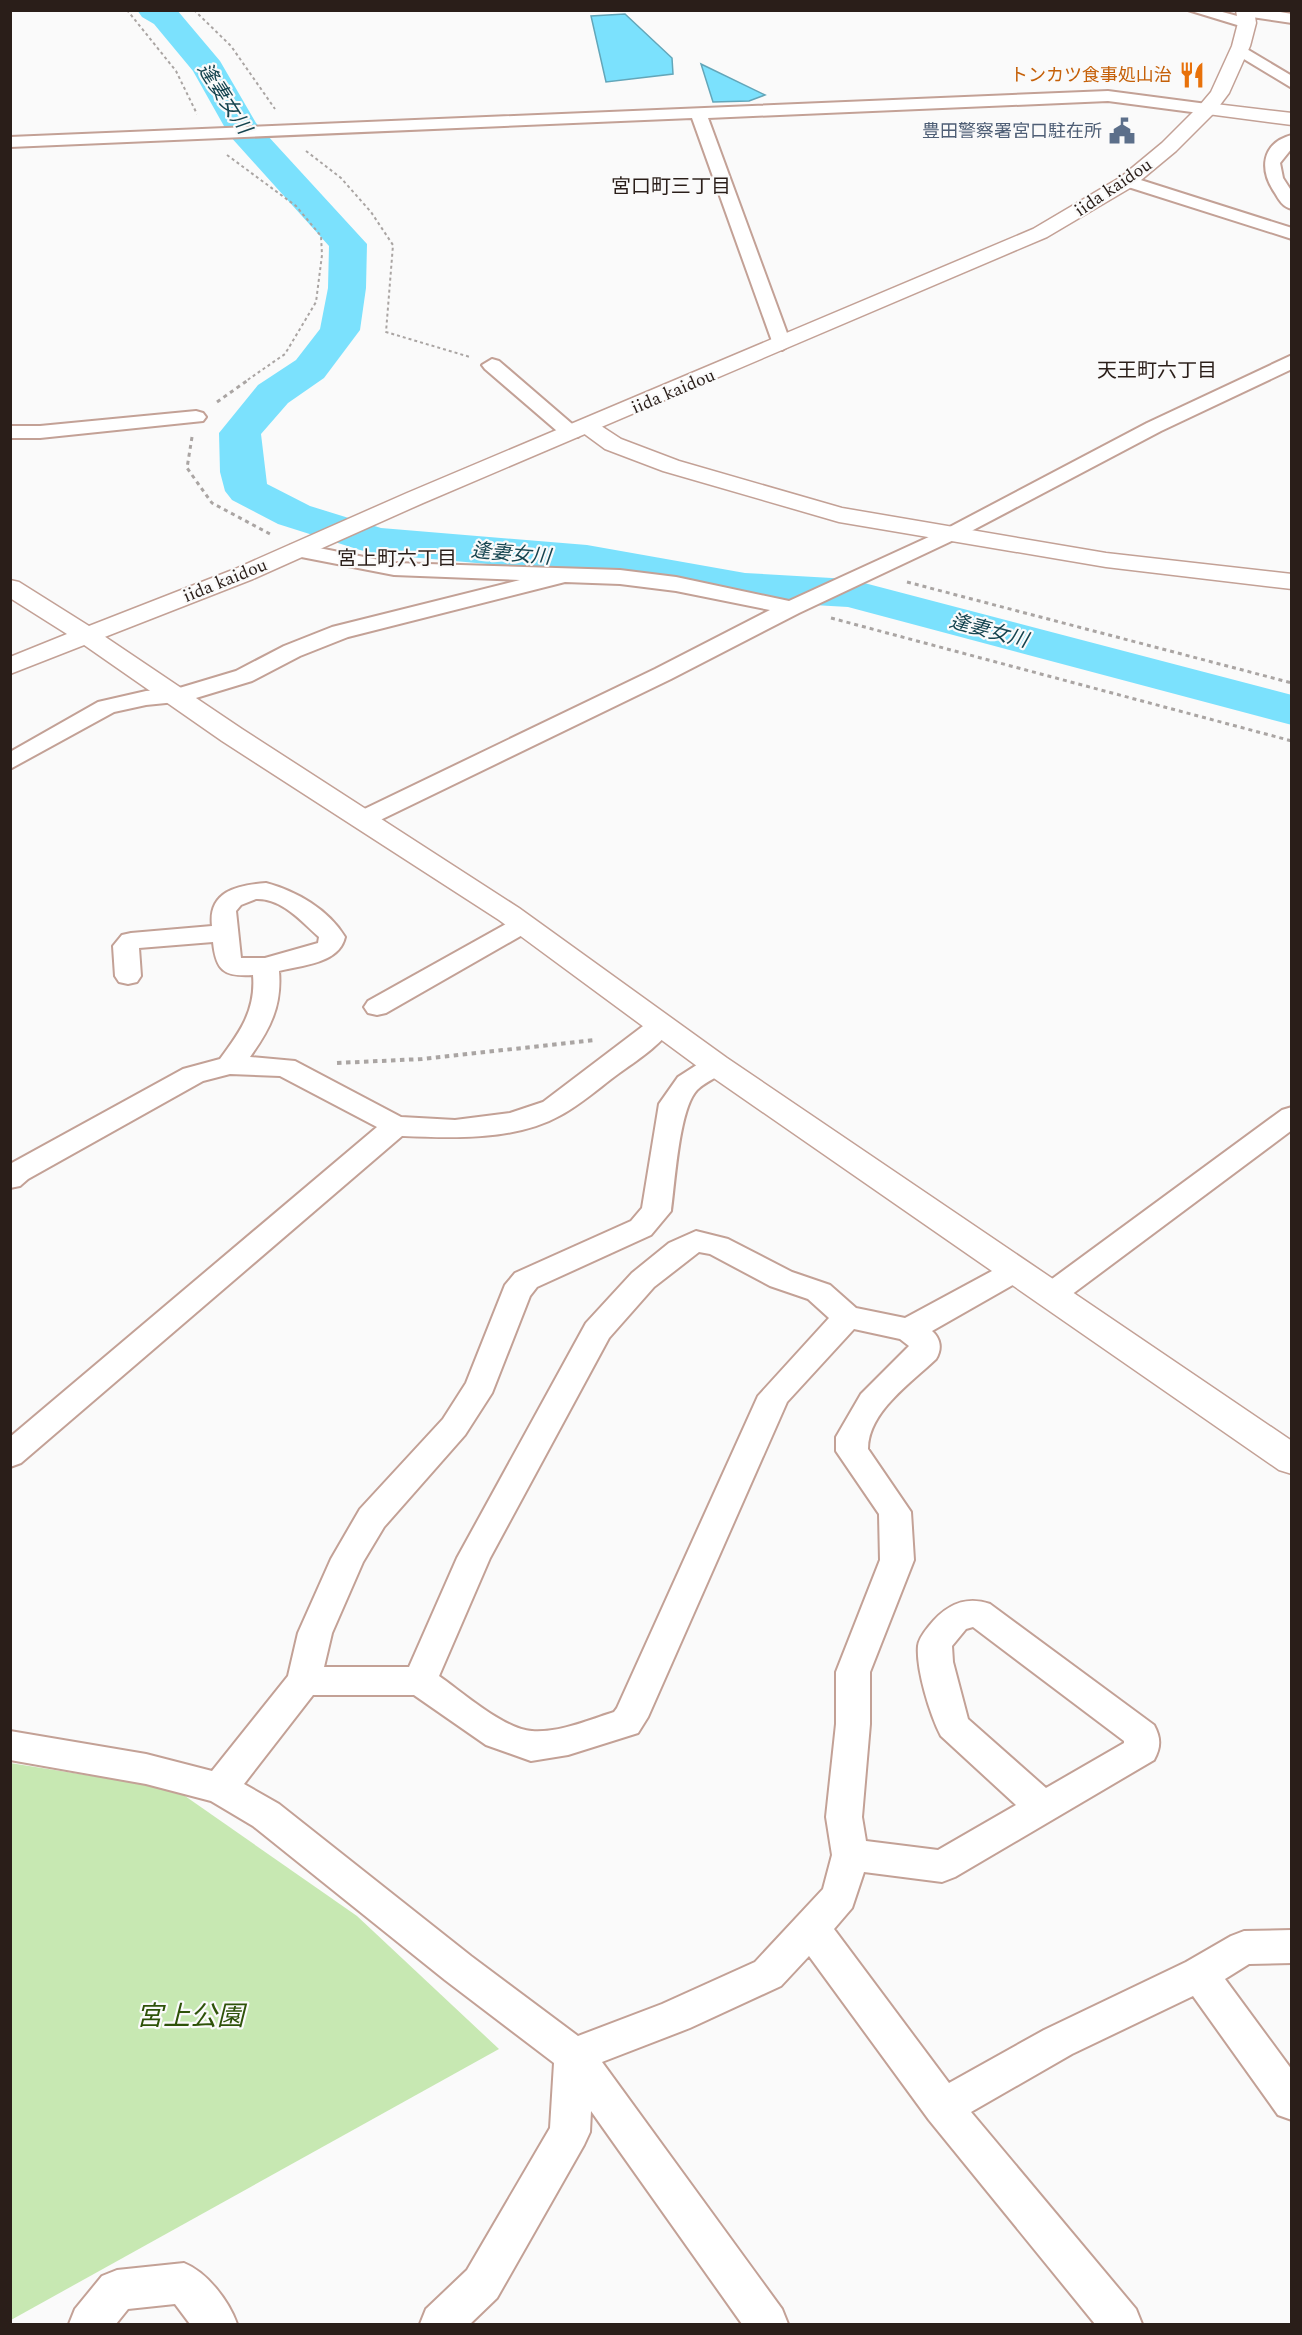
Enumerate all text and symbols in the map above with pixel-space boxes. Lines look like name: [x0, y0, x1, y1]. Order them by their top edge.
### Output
water label: 逢妻女川: [190, 57, 260, 142]
restaurant icon: トンカツ食事処山治: [1177, 60, 1207, 90]
place label: トンカツ食事処山治: [1010, 62, 1172, 89]
public building icon: 豊田警察署宮口駐在所: [1107, 116, 1137, 146]
place label: 豊田警察署宮口駐在所: [922, 118, 1102, 145]
street label: iida kaidou: [1069, 151, 1158, 223]
district label: 宮口町三丁目: [611, 172, 731, 202]
district label: 天王町六丁目: [1097, 356, 1217, 386]
street label: iida kaidou: [627, 362, 719, 421]
water label: 逢妻女川: [470, 536, 554, 573]
district label: 宮上町六丁目: [337, 544, 457, 574]
street label: iida kaidou: [179, 551, 271, 610]
water label: 逢妻女川: [946, 606, 1033, 656]
park label: 宮上公園: [136, 1996, 248, 2038]

